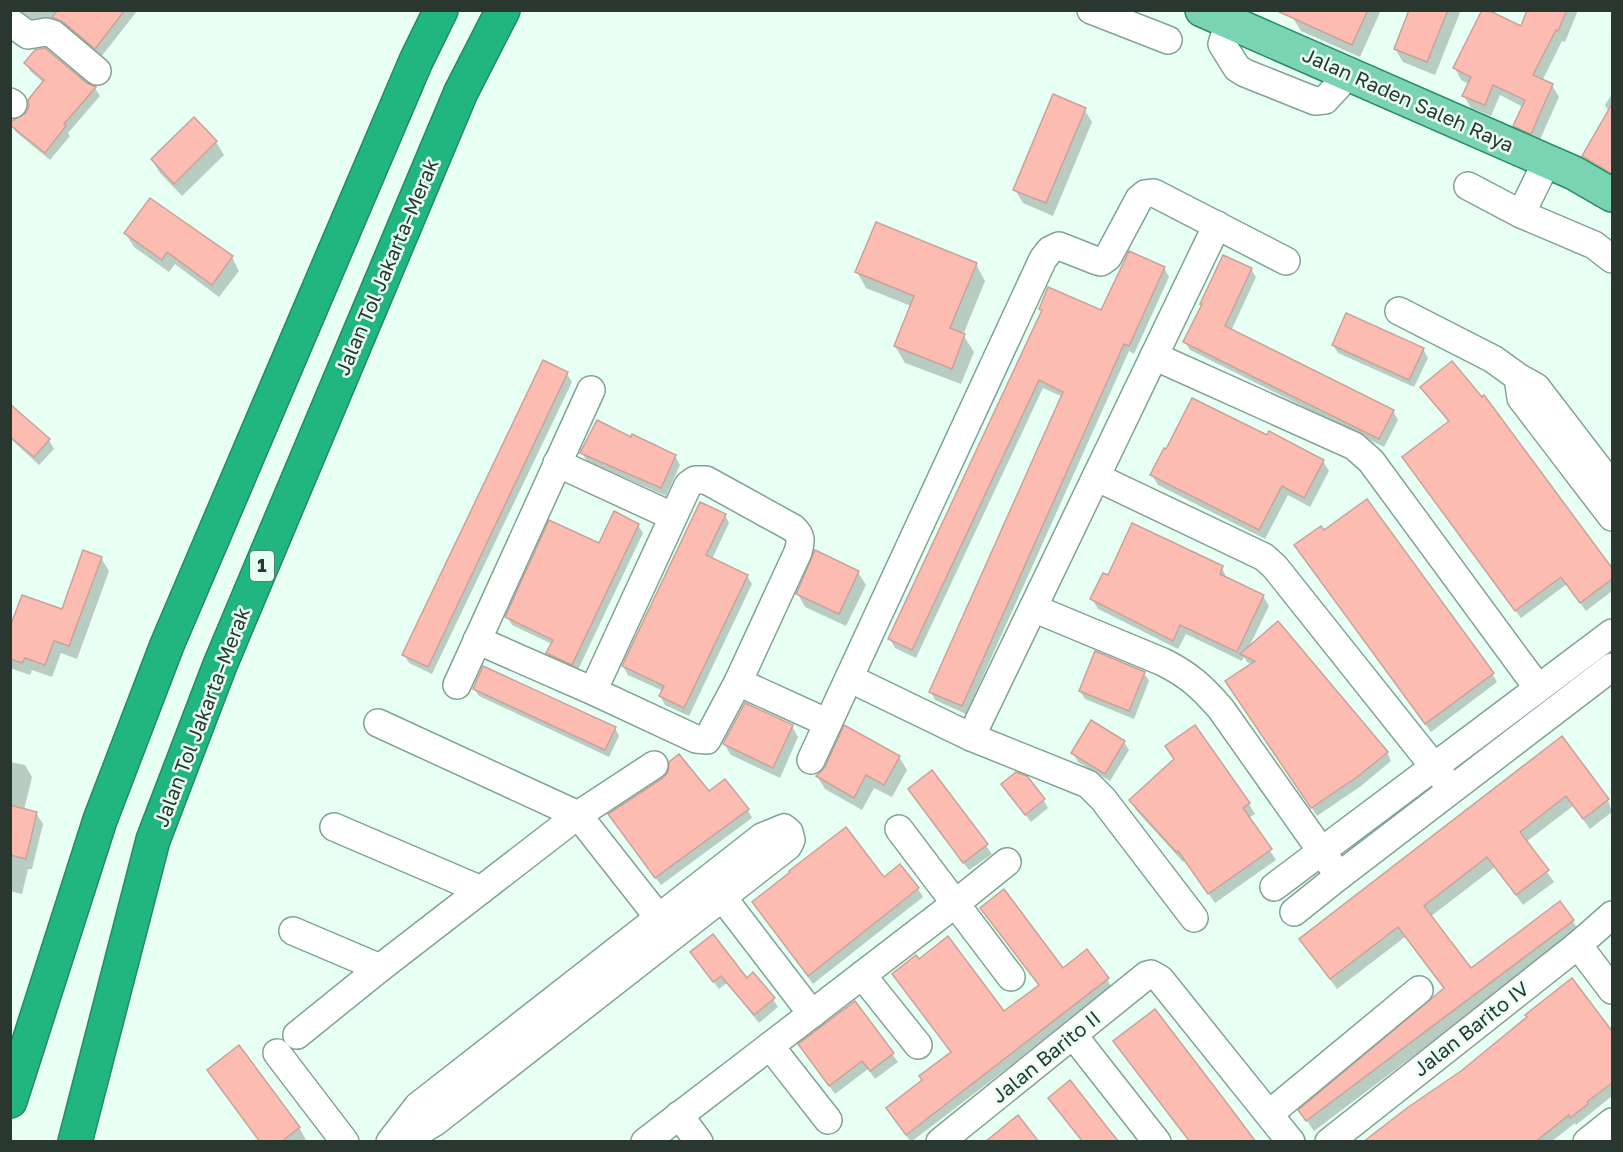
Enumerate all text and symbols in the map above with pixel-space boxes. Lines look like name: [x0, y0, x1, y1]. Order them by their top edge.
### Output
street label: Jalan Raden Saleh Raya: [1299, 42, 1518, 157]
street label: Jalan Tol Jakarta–Merak: [329, 155, 443, 379]
road number: 1: [250, 551, 274, 581]
street label: Jalan Tol Jakarta–Merak: [148, 603, 254, 830]
street label: Jalan Barito IV: [1408, 976, 1533, 1081]
street label: Jalan Barito II: [986, 1005, 1105, 1107]

